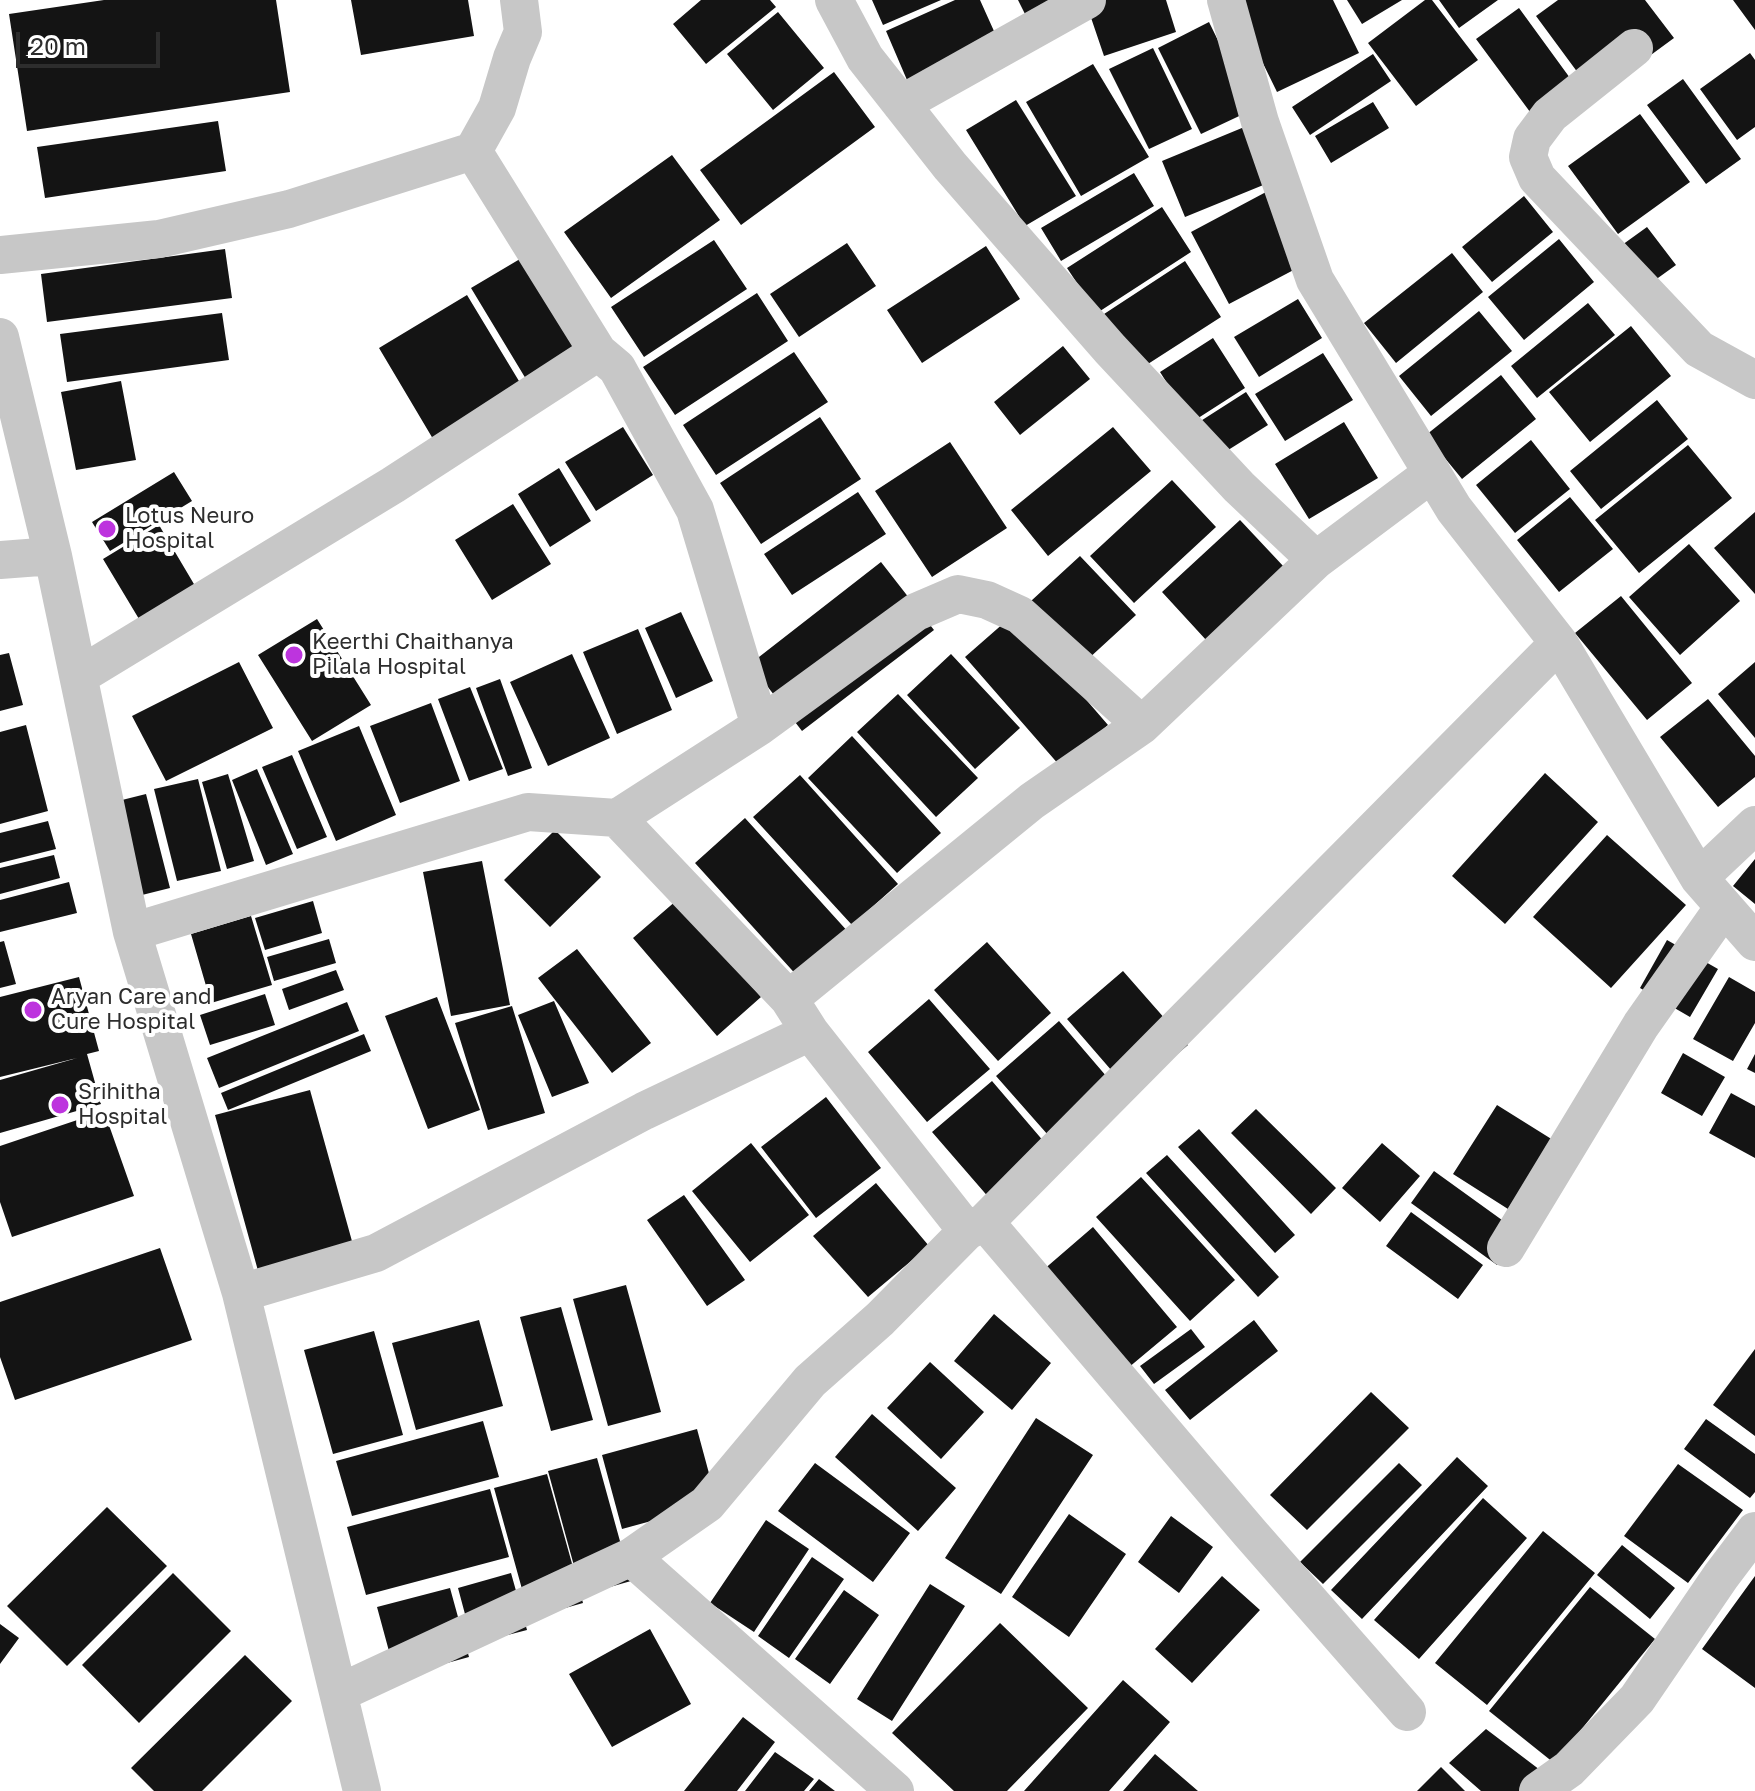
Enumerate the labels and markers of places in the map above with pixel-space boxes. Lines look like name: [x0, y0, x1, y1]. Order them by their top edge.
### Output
place label: Lotus Neuro Hospital: [125, 503, 254, 554]
marker: Lotus Neuro Hospital: [96, 518, 118, 540]
place label: Keerthi Chaithanya Pilala Hospital: [312, 629, 514, 680]
marker: Keerthi Chaithanya Pilala Hospital: [283, 644, 305, 666]
place label: Aryan Care and Cure Hospital: [51, 984, 212, 1036]
marker: Aryan Care and Cure Hospital: [22, 999, 44, 1021]
place label: Srihitha Hospital: [78, 1079, 167, 1130]
marker: Srihitha Hospital: [49, 1094, 71, 1116]

